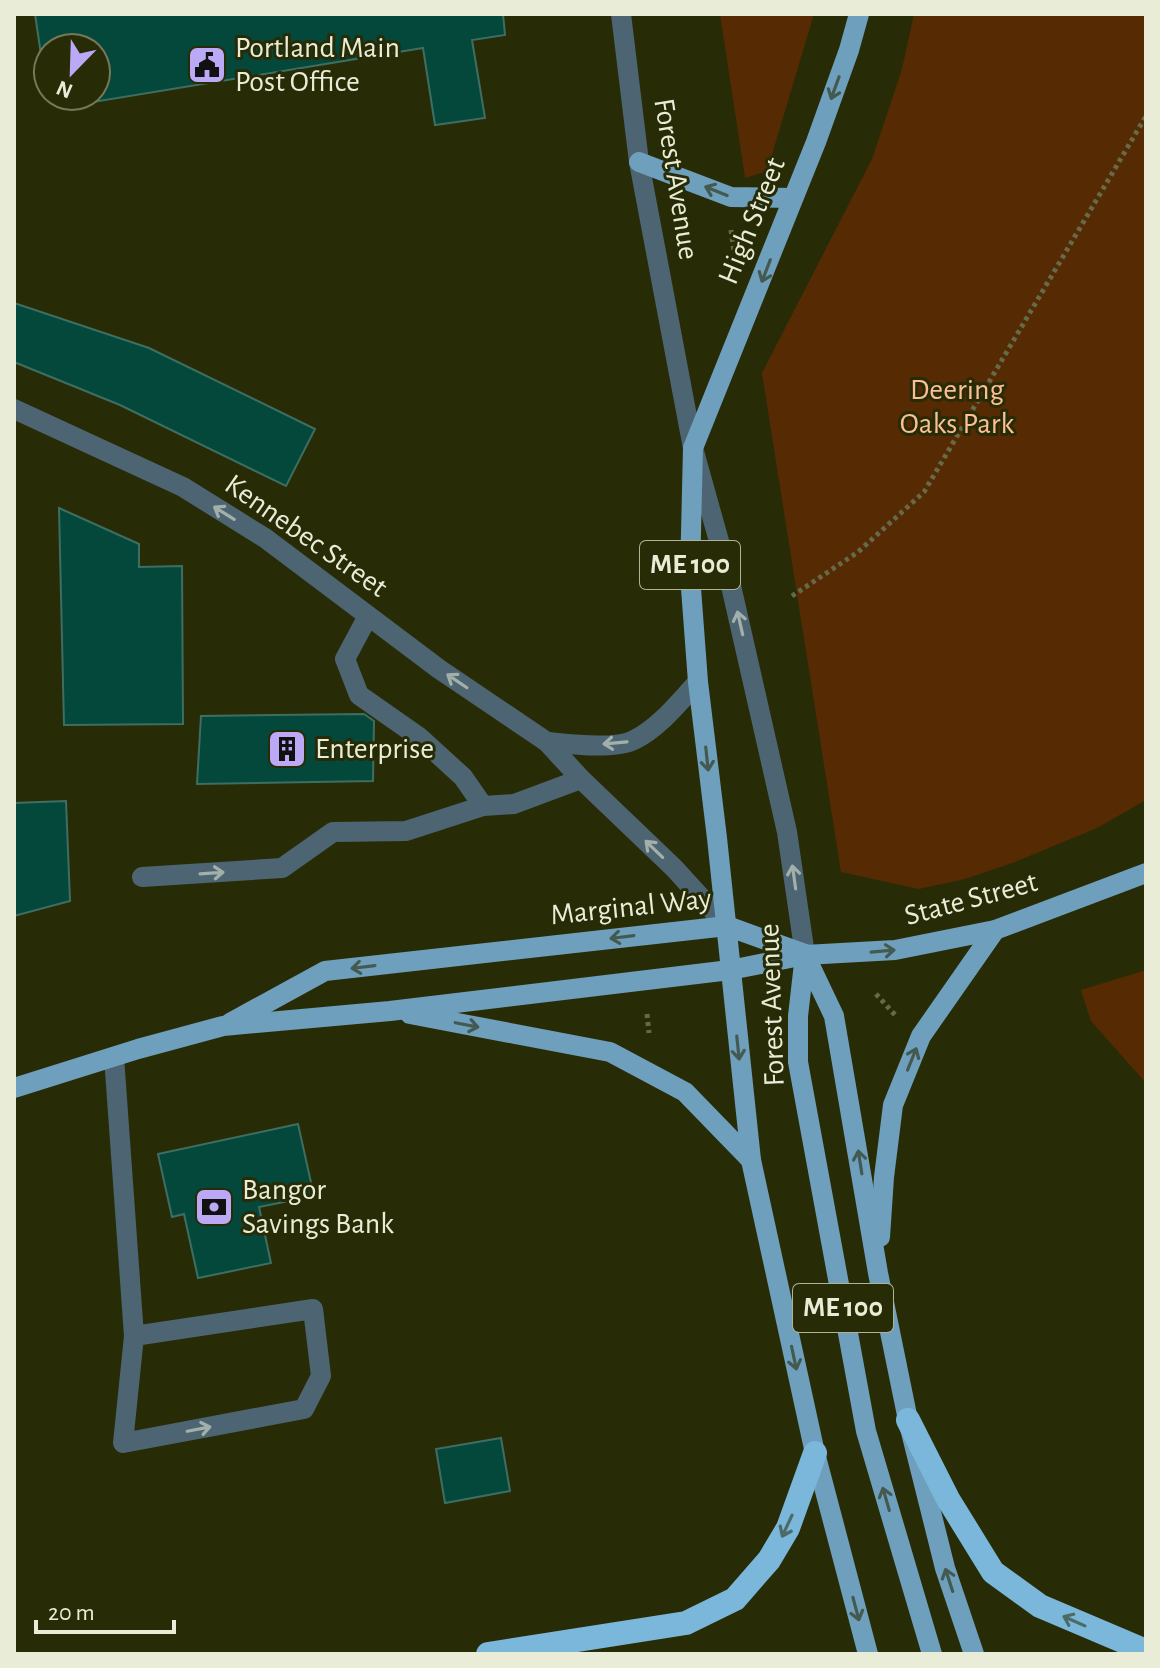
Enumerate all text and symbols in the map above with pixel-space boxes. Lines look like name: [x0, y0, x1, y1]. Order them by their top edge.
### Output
north arrow: [32, 32, 112, 112]
place label: Portland Main Post Office: [235, 33, 400, 97]
public building icon: Portland Main Post Office: [186, 44, 228, 86]
one-way arrow: [827, 75, 842, 100]
text: N: [53, 76, 76, 103]
street label: Forest Avenue: [648, 96, 704, 262]
street label: High Street: [713, 153, 791, 289]
one-way arrow: [704, 183, 729, 198]
one-way arrow: [758, 258, 772, 283]
park label: Deering Oaks Park: [900, 375, 1015, 439]
street label: Kennebec Street: [219, 469, 393, 603]
one-way arrow: [213, 504, 235, 521]
road number: ME 100: [640, 541, 740, 589]
one-way arrow: [732, 611, 747, 637]
one-way arrow: [446, 673, 469, 689]
building icon: Enterprise: [266, 728, 308, 770]
place label: Enterprise: [315, 734, 434, 764]
one-way arrow: [603, 736, 629, 751]
one-way arrow: [700, 746, 715, 772]
one-way arrow: [645, 840, 664, 859]
one-way arrow: [198, 865, 224, 880]
one-way arrow: [786, 865, 801, 891]
street label: State Street: [901, 867, 1041, 931]
street label: Marginal Way: [549, 884, 713, 930]
street label: Forest Avenue: [754, 923, 790, 1087]
one-way arrow: [609, 930, 635, 945]
one-way arrow: [869, 943, 896, 958]
one-way arrow: [350, 959, 377, 974]
one-way arrow: [453, 1018, 479, 1033]
one-way arrow: [731, 1034, 746, 1061]
one-way arrow: [906, 1047, 920, 1072]
one-way arrow: [851, 1150, 866, 1175]
place label: Bangor Savings Bank: [242, 1175, 394, 1239]
bank icon: Bangor Savings Bank: [193, 1186, 235, 1228]
road number: ME 100: [793, 1284, 893, 1332]
one-way arrow: [787, 1345, 802, 1371]
one-way arrow: [186, 1421, 212, 1436]
one-way arrow: [878, 1486, 893, 1512]
one-way arrow: [779, 1514, 794, 1538]
one-way arrow: [941, 1568, 955, 1593]
scale bar: [36, 1584, 174, 1634]
one-way arrow: [850, 1596, 865, 1622]
text: 20 m: [48, 1601, 95, 1625]
one-way arrow: [1062, 1613, 1087, 1628]

